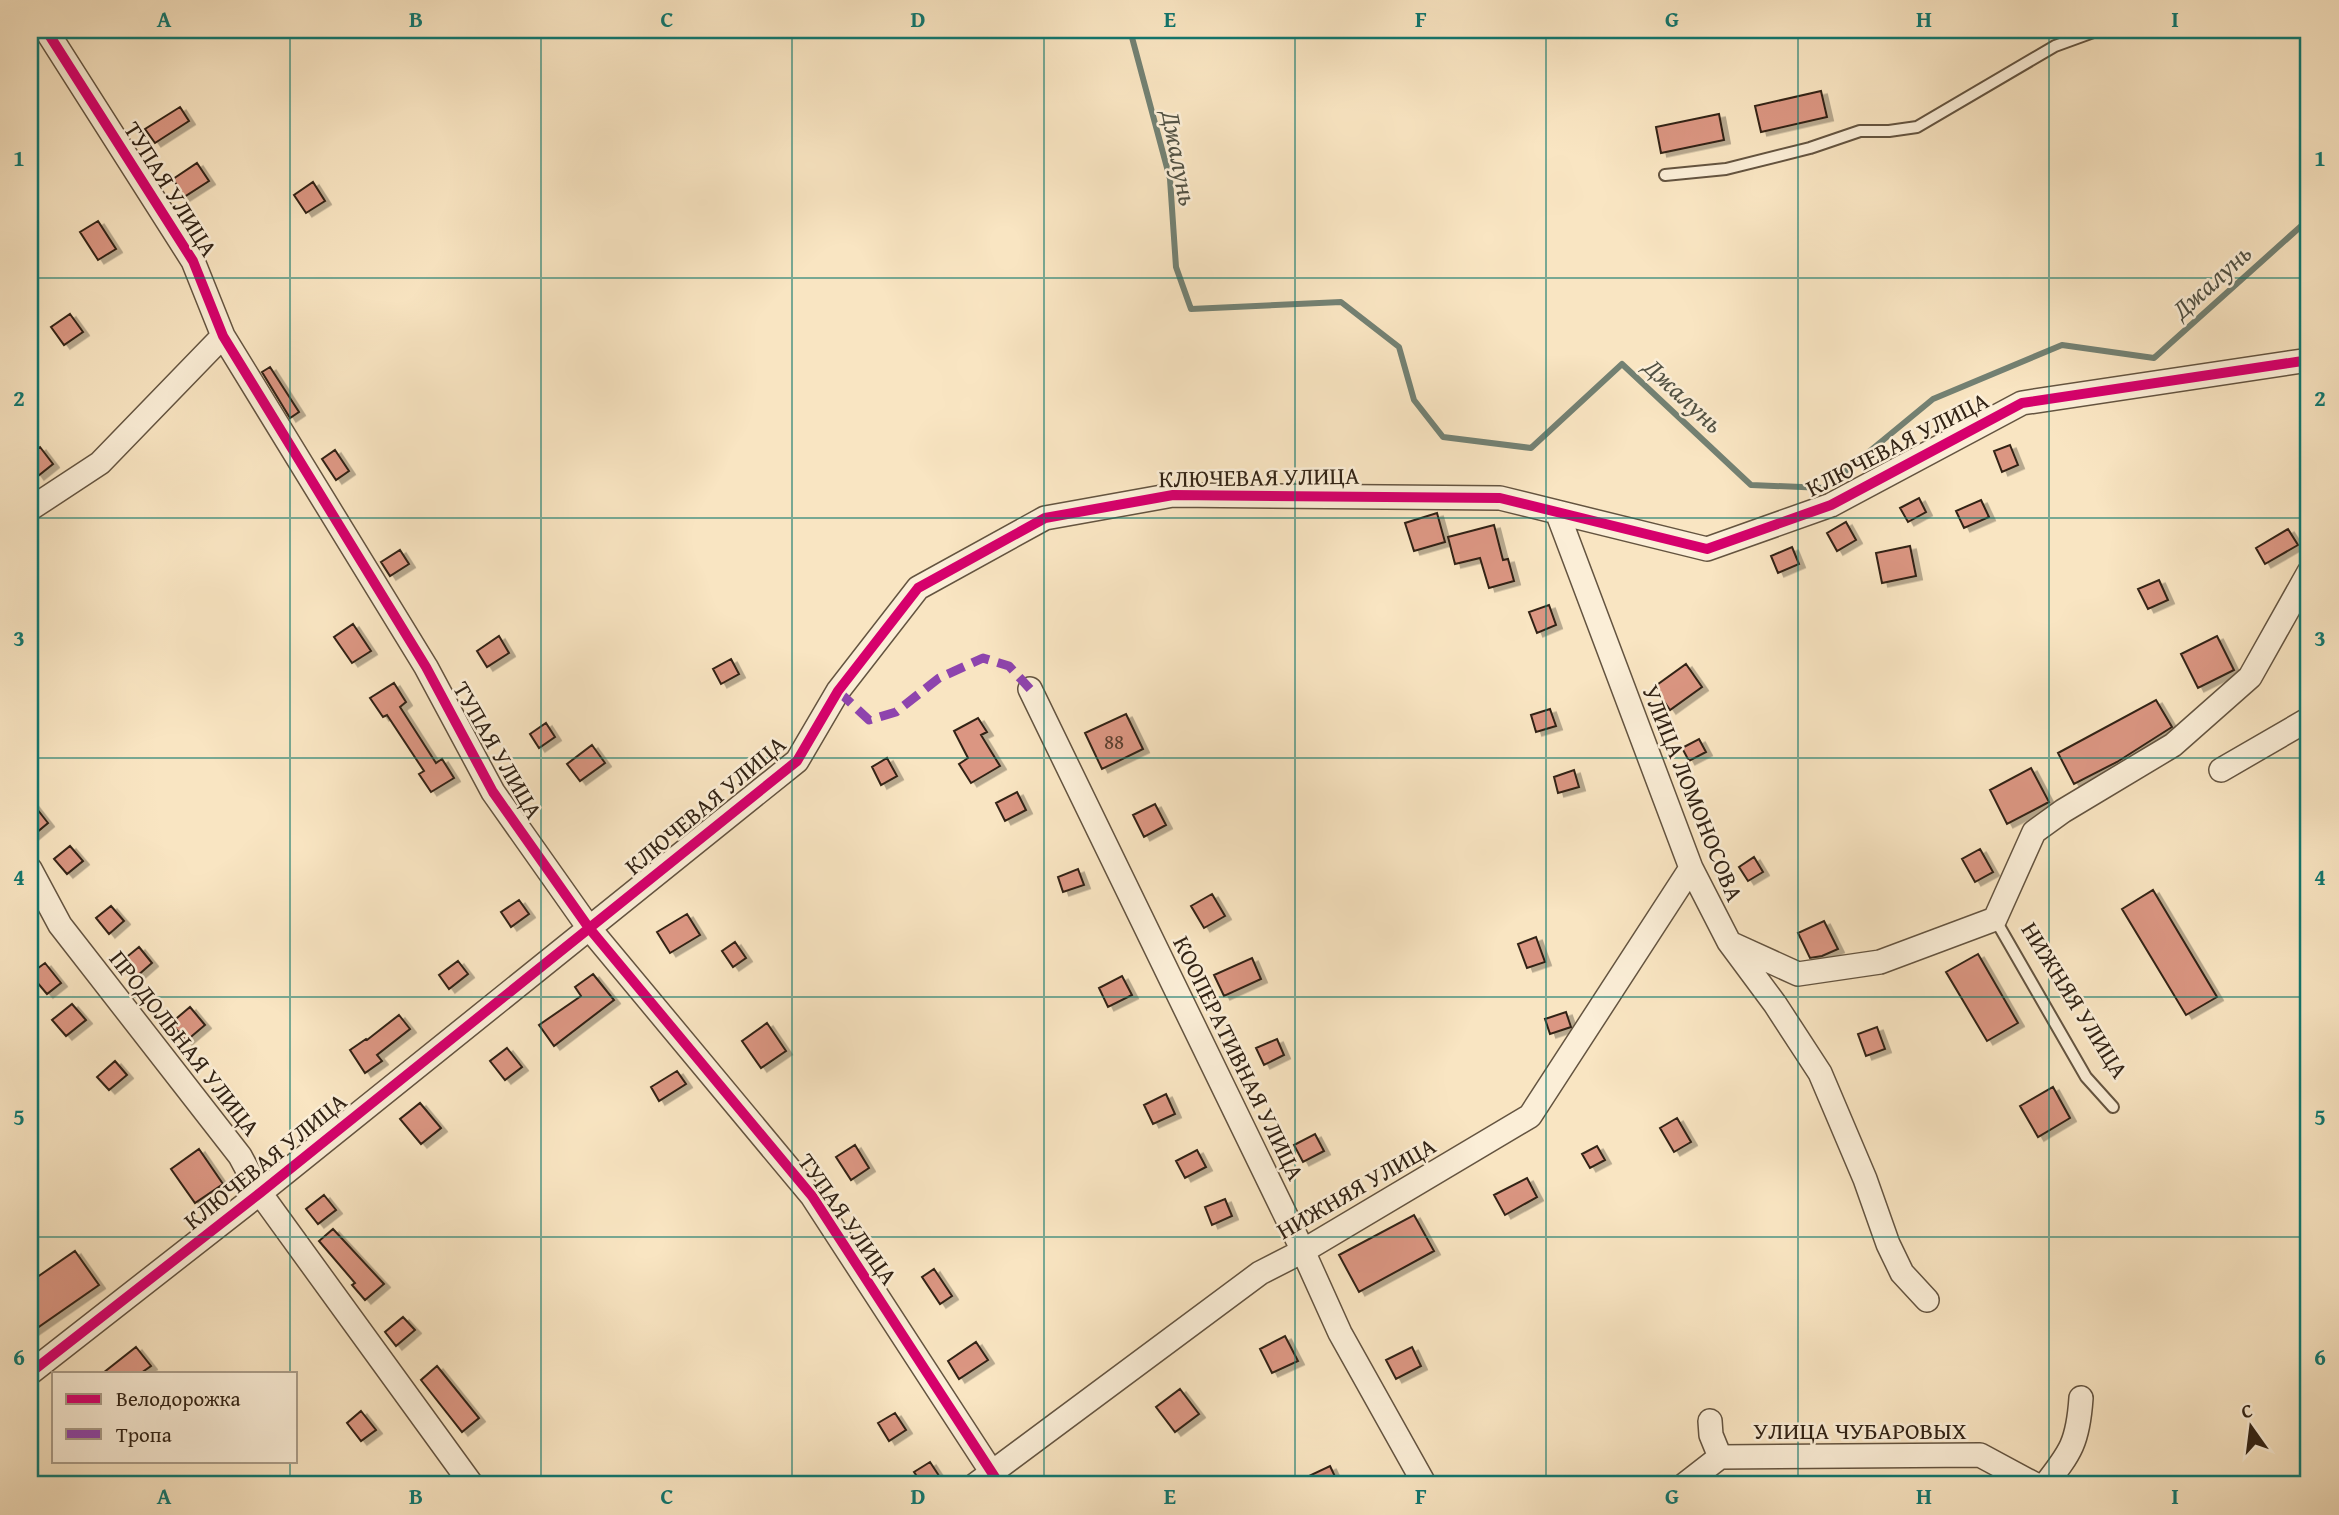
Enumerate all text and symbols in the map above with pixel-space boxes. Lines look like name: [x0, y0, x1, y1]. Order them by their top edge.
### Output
text: A: [157, 2, 172, 35]
text: B: [409, 2, 423, 35]
text: C: [660, 2, 674, 35]
text: D: [911, 2, 926, 35]
text: E: [1164, 2, 1176, 35]
text: F: [1415, 2, 1427, 35]
text: G: [1665, 2, 1679, 35]
text: H: [1916, 2, 1932, 35]
text: I: [2171, 2, 2179, 35]
water label: Джалунь: [1151, 105, 1208, 209]
street label: ТУПАЯ УЛИЦА: [115, 115, 227, 264]
text: 1: [13, 141, 25, 174]
text: 1: [2314, 141, 2326, 174]
water label: Джалунь: [2160, 234, 2260, 329]
water label: Джалунь: [1634, 346, 1733, 442]
text: 2: [13, 381, 25, 414]
text: 2: [2314, 381, 2326, 414]
street label: КЛЮЧЕВАЯ УЛИЦА: [1800, 383, 1995, 505]
street label: КЛЮЧЕВАЯ УЛИЦА: [1158, 458, 1360, 496]
text: 3: [13, 621, 25, 654]
text: 3: [2314, 621, 2326, 654]
street label: ТУПАЯ УЛИЦА: [444, 675, 552, 826]
street label: УЛИЦА ЛОМОНОСОВА: [1634, 679, 1753, 907]
house number: 88: [1104, 726, 1124, 757]
street label: КЛЮЧЕВАЯ УЛИЦА: [617, 727, 794, 883]
text: 4: [13, 860, 25, 893]
text: 4: [2314, 860, 2326, 893]
street label: НИЖНЯЯ УЛИЦА: [2013, 915, 2137, 1085]
street label: КООПЕРАТИВНАЯ УЛИЦА: [1165, 930, 1314, 1187]
street label: ПРОДОЛЬНАЯ УЛИЦА: [101, 943, 269, 1144]
street label: КЛЮЧЕВАЯ УЛИЦА: [176, 1084, 354, 1238]
text: 5: [13, 1100, 25, 1133]
text: 5: [2314, 1100, 2326, 1133]
street label: НИЖНЯЯ УЛИЦА: [1270, 1128, 1443, 1248]
street label: ТУПАЯ УЛИЦА: [790, 1146, 907, 1292]
text: 6: [13, 1340, 25, 1373]
text: 6: [2314, 1340, 2326, 1373]
legend: [52, 1372, 298, 1462]
text: Велодорожка: [116, 1383, 241, 1414]
north arrow: [2216, 1392, 2286, 1462]
text: С: [2238, 1396, 2256, 1425]
street label: УЛИЦА ЧУБАРОВЫХ: [1753, 1413, 1967, 1448]
text: Тропа: [116, 1419, 172, 1450]
text: A: [157, 1479, 172, 1512]
text: B: [409, 1479, 423, 1512]
text: C: [660, 1479, 674, 1512]
text: D: [911, 1479, 926, 1512]
text: E: [1164, 1479, 1176, 1512]
text: F: [1415, 1479, 1427, 1512]
text: G: [1665, 1479, 1679, 1512]
text: H: [1916, 1479, 1932, 1512]
text: I: [2171, 1479, 2179, 1512]

